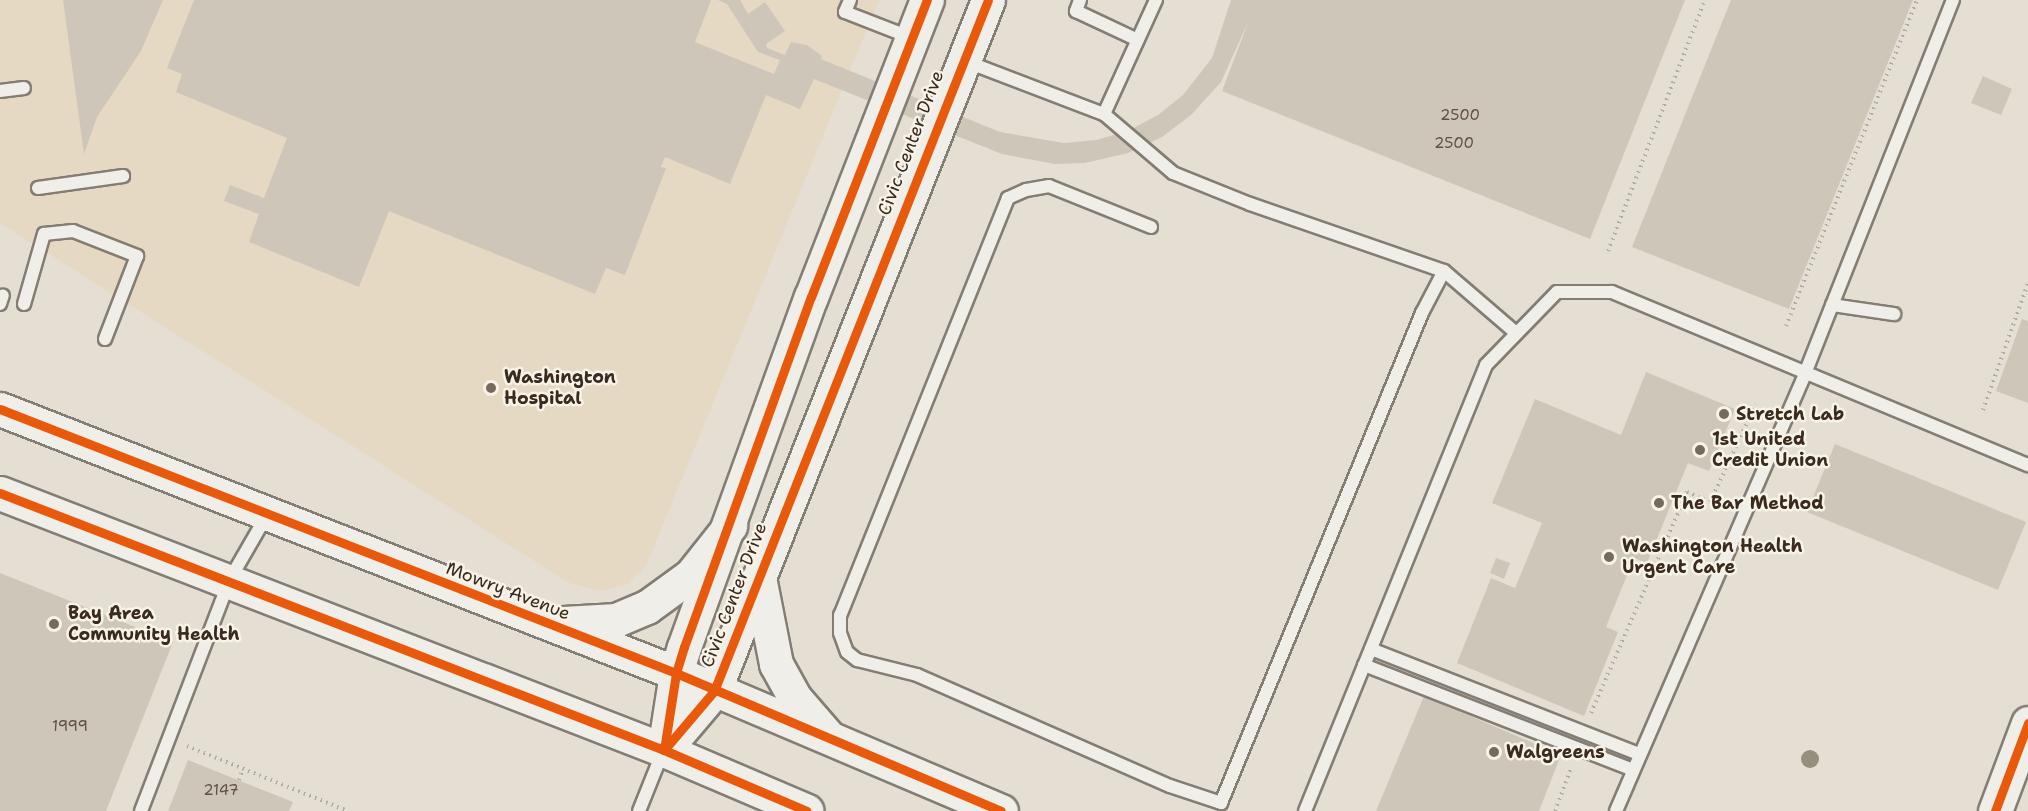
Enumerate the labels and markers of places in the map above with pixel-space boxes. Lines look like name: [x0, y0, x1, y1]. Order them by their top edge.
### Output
place label: Washington Hospital: [504, 367, 616, 410]
marker: Washington Hospital: [482, 379, 500, 397]
place label: Stretch Lab: [1736, 403, 1844, 425]
marker: Stretch Lab: [1717, 407, 1731, 421]
place label: 1st United Credit Union: [1712, 429, 1828, 472]
marker: 1st United Credit Union: [1693, 443, 1707, 457]
place label: The Bar Method: [1671, 492, 1824, 514]
marker: The Bar Method: [1652, 496, 1666, 510]
place label: Washington Health Urgent Care: [1622, 536, 1803, 578]
marker: Washington Health Urgent Care: [1600, 548, 1618, 566]
place label: Bay Area Community Health: [68, 603, 240, 646]
marker: Bay Area Community Health: [45, 615, 63, 633]
place label: Walgreens: [1506, 741, 1605, 763]
marker: Walgreens: [1487, 745, 1501, 759]

